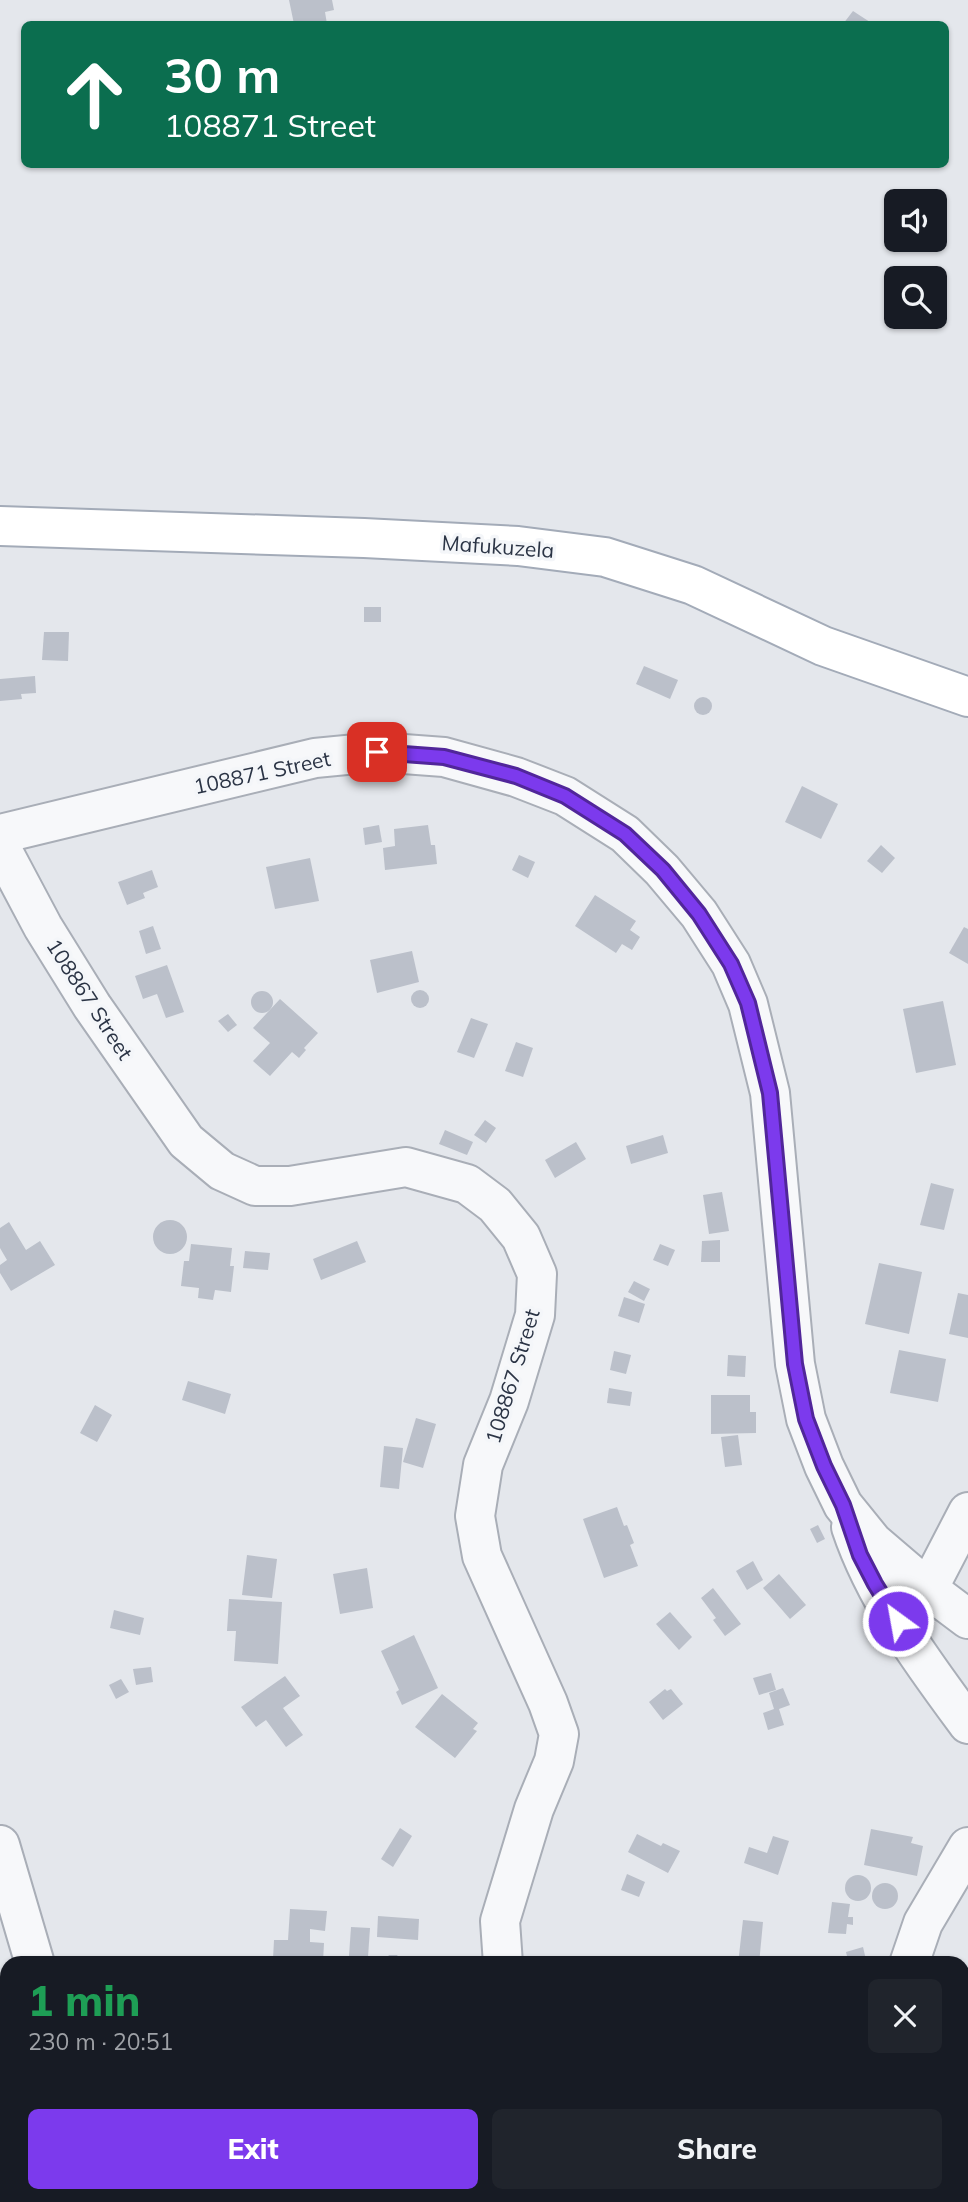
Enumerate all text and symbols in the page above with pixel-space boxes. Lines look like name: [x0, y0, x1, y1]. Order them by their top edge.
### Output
text: 30 m: [164, 44, 280, 105]
icon: ahead: [49, 49, 140, 140]
text: 108871 Street: [164, 105, 376, 145]
map controls: [884, 189, 947, 329]
button: sound: [884, 189, 947, 252]
button: search: [884, 266, 947, 329]
street label: Mafukuzela: [441, 529, 555, 563]
pin: [347, 722, 407, 782]
icon: arrive: [358, 733, 396, 771]
street label: 108871 Street: [191, 745, 333, 799]
street label: 108867 Street: [41, 934, 139, 1064]
street label: 108867 Street: [479, 1306, 545, 1446]
position arrow: [861, 1584, 935, 1658]
text: 1 min: [28, 1974, 141, 2027]
button: close: [868, 1979, 942, 2053]
text: 230 m · 20:51: [28, 2027, 173, 2056]
button: Exit: [28, 2109, 478, 2189]
button: Share: [492, 2109, 942, 2189]

